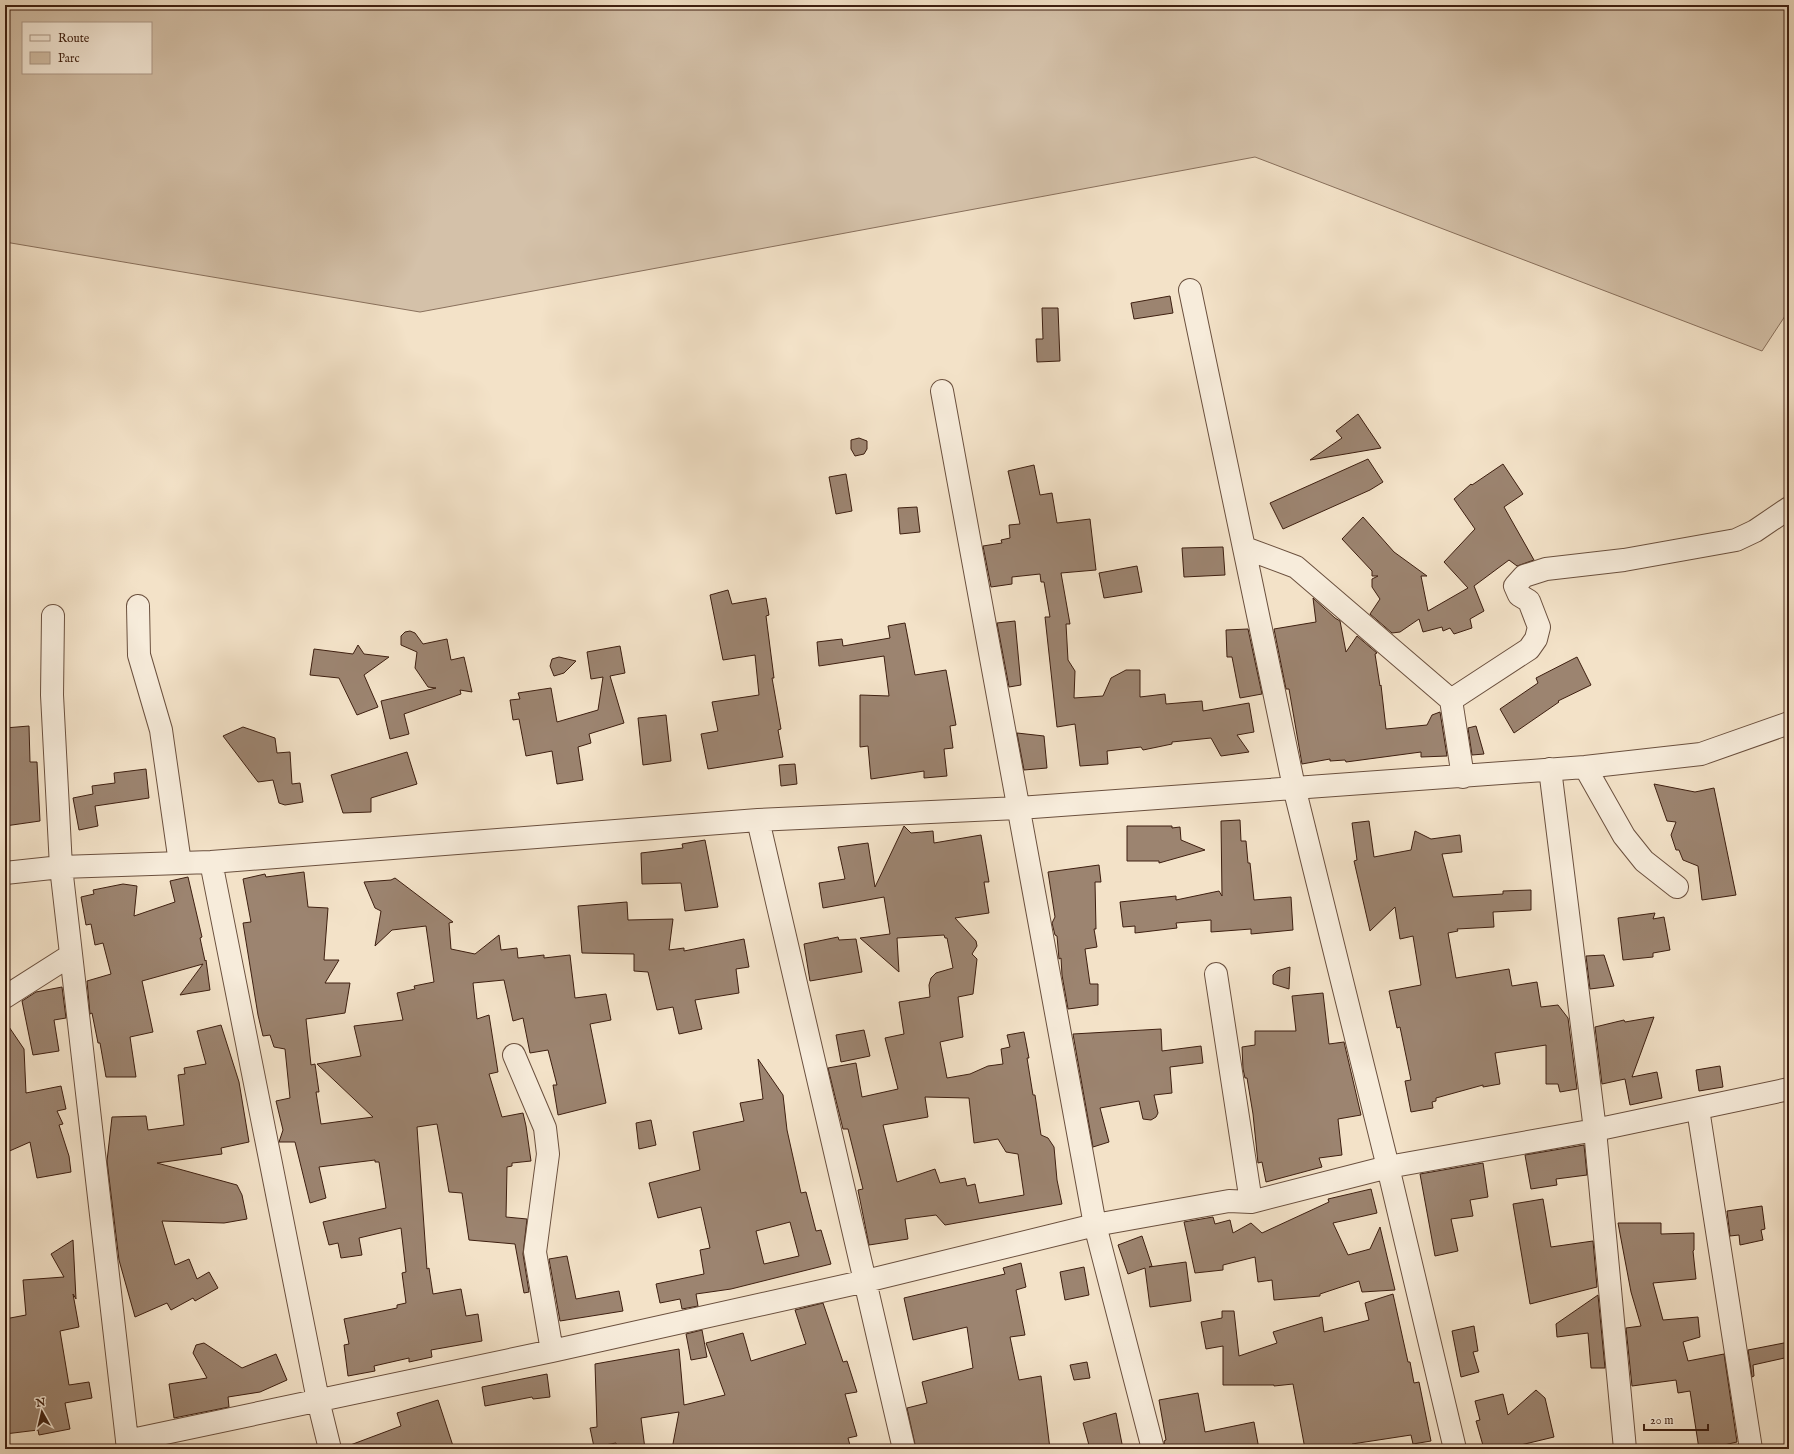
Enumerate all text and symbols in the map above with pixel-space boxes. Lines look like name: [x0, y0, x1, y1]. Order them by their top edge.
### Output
legend: [22, 22, 152, 74]
text: Route: [58, 31, 90, 46]
text: Parc: [58, 51, 80, 66]
north arrow: [22, 1392, 62, 1432]
text: N: [34, 1395, 47, 1411]
scale bar: [1644, 1406, 1708, 1432]
text: 20 m: [1650, 1413, 1673, 1428]

